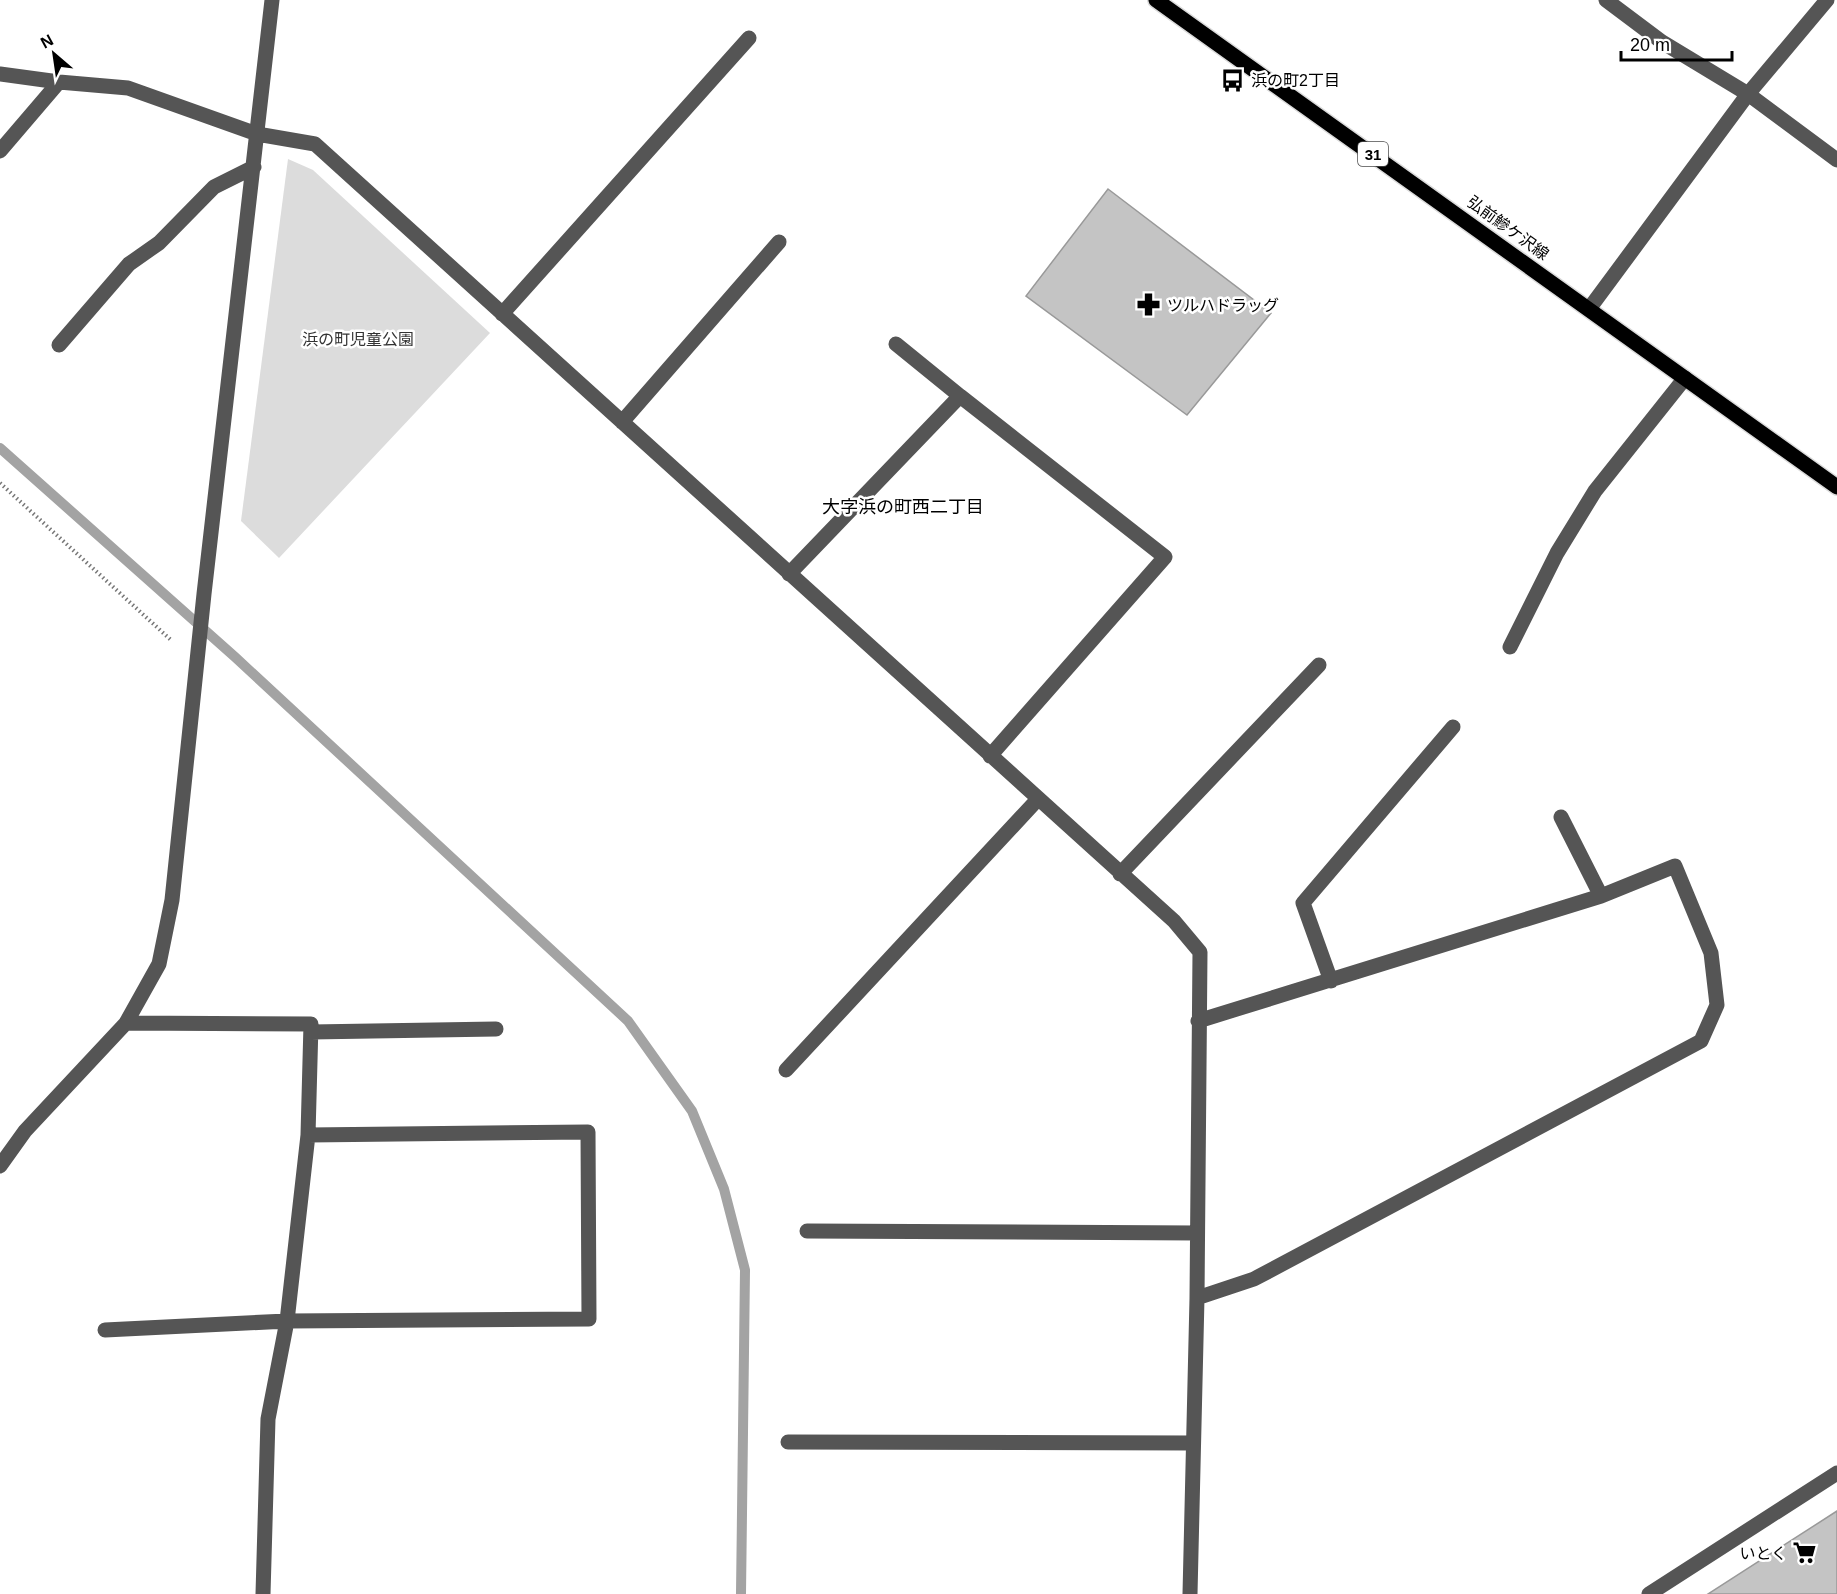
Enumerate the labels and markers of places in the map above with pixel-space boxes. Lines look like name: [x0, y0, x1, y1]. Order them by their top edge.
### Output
bus stop icon: 浜の町2丁目: [1220, 67, 1246, 93]
place label: 浜の町2丁目: [1251, 72, 1340, 89]
pharmacy icon: ツルハドラッグ: [1136, 292, 1162, 318]
place label: ツルハドラッグ: [1167, 297, 1279, 314]
supermarket icon: いとく: [1792, 1540, 1818, 1566]
place label: いとく: [1739, 1545, 1787, 1562]

